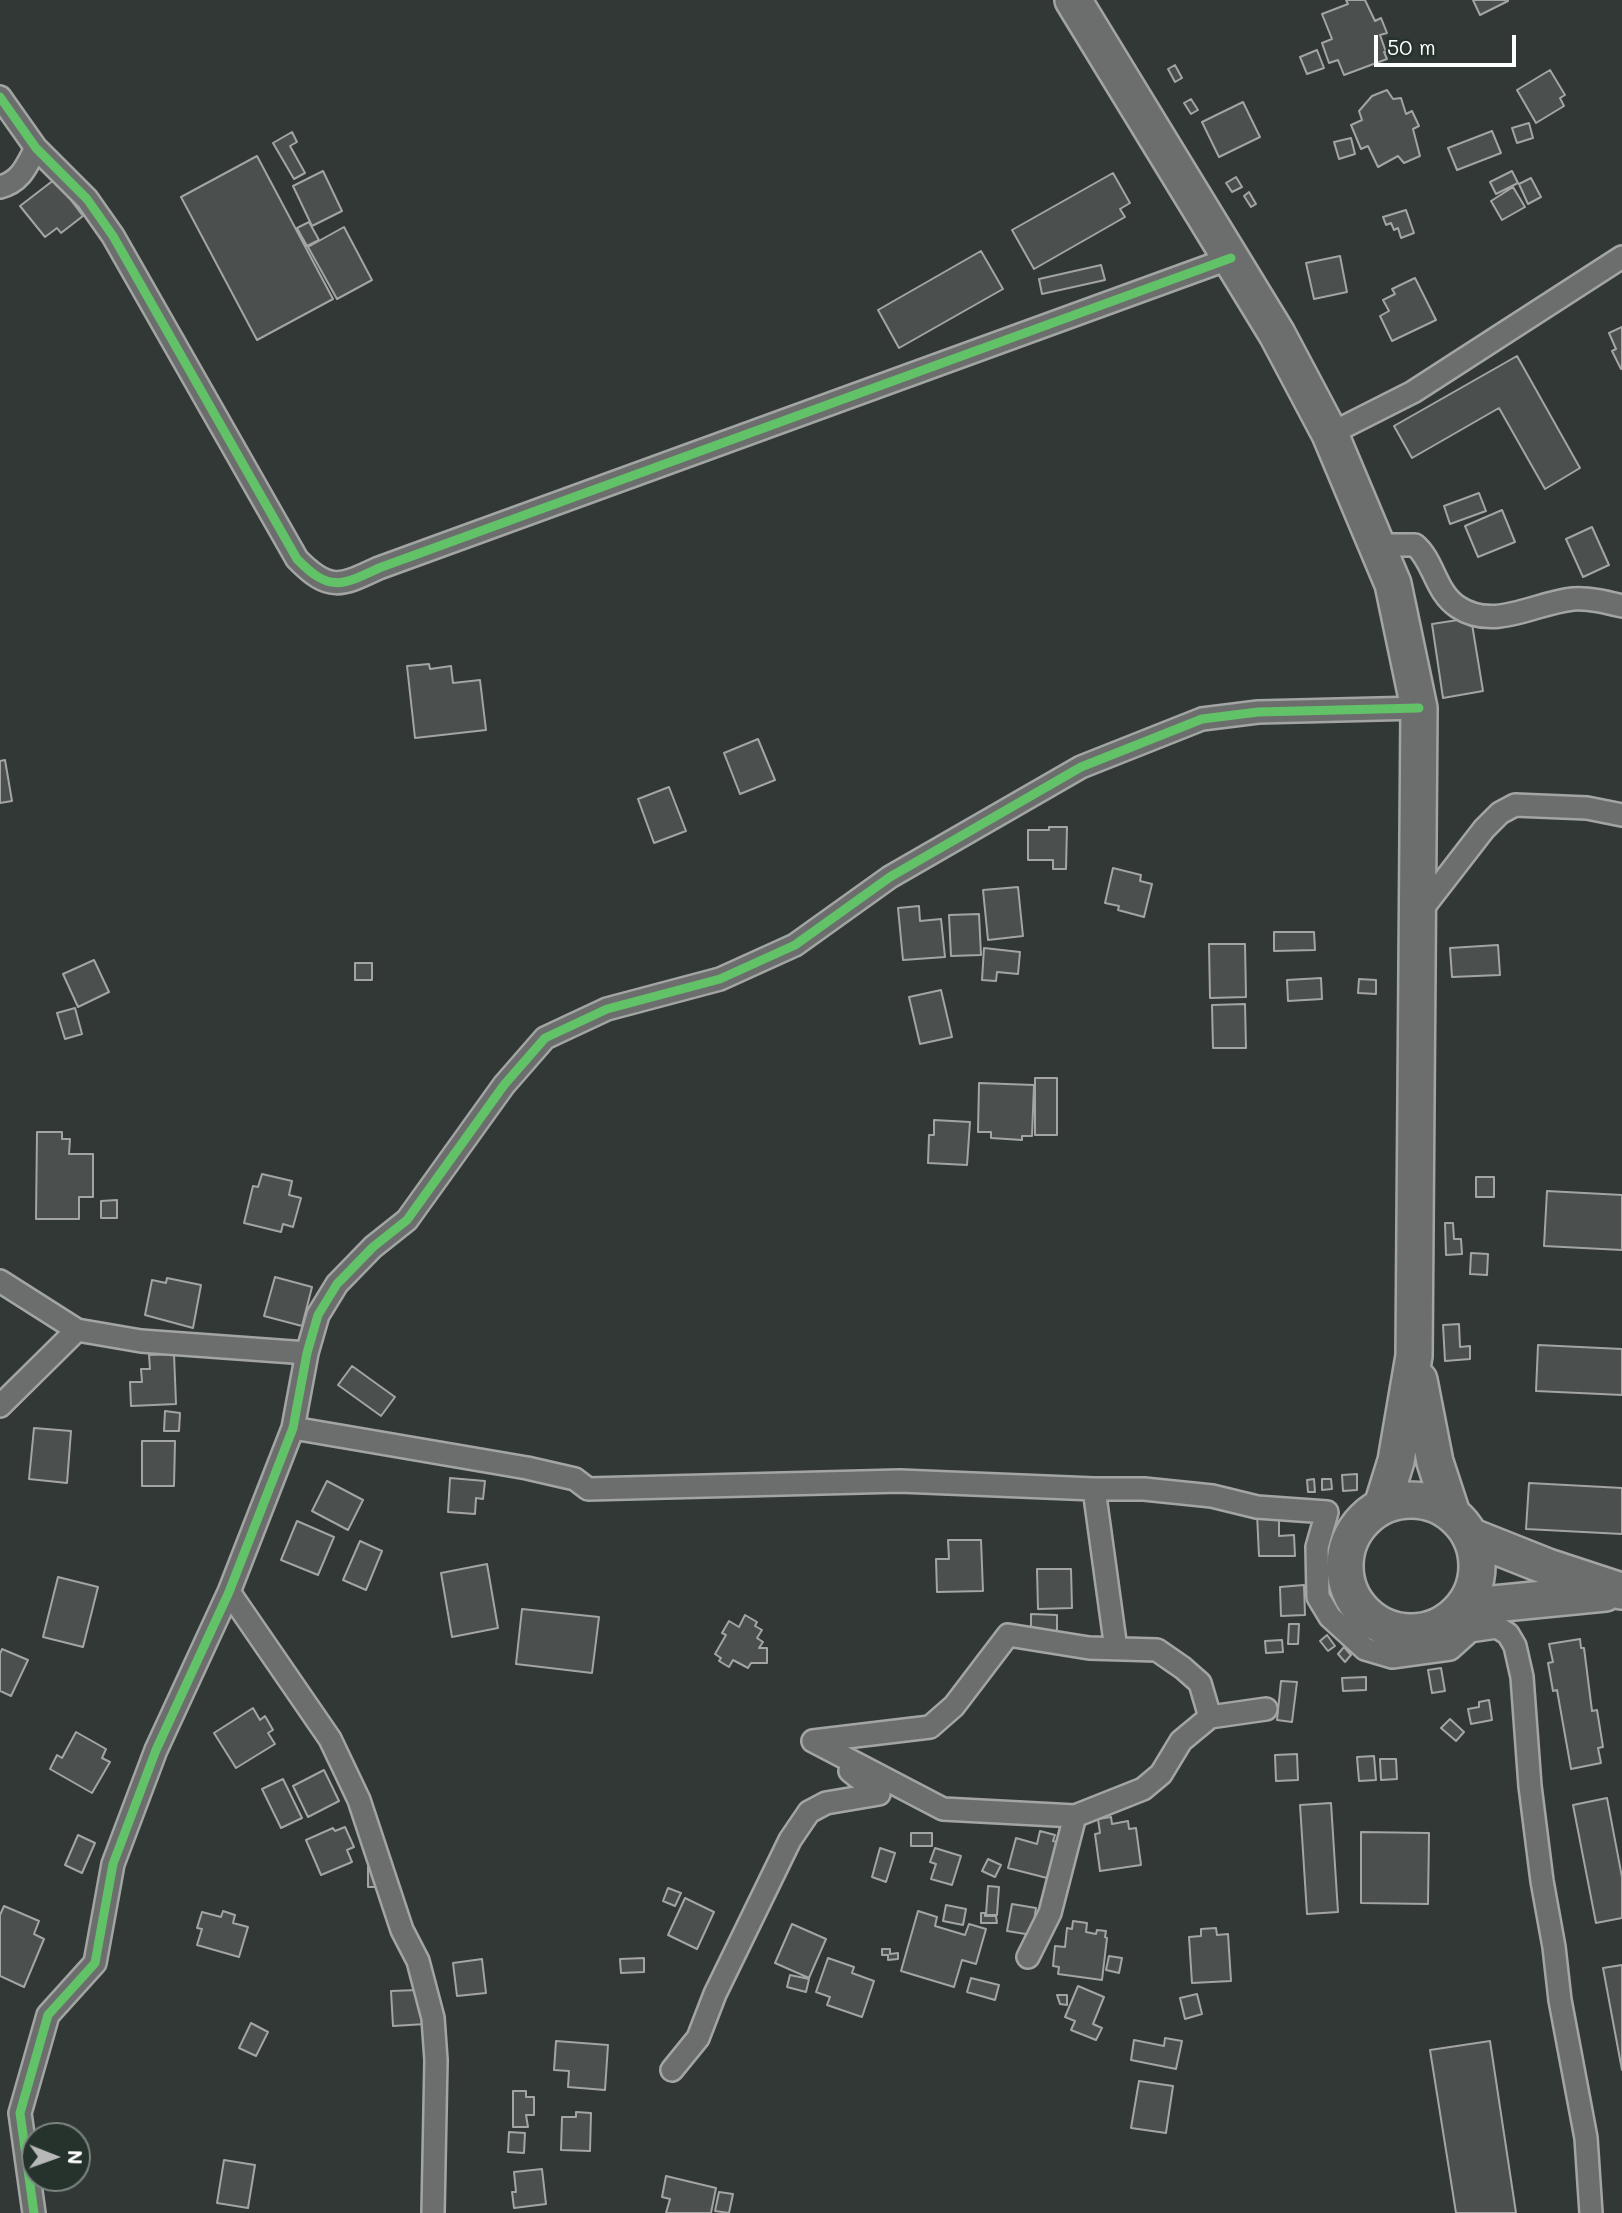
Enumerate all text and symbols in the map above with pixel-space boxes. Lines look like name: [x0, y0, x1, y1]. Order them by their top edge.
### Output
scale bar: [1377, 21, 1519, 65]
text: 50 m: [1387, 33, 1436, 60]
north arrow: [21, 2122, 91, 2192]
text: N: [63, 2150, 88, 2165]

